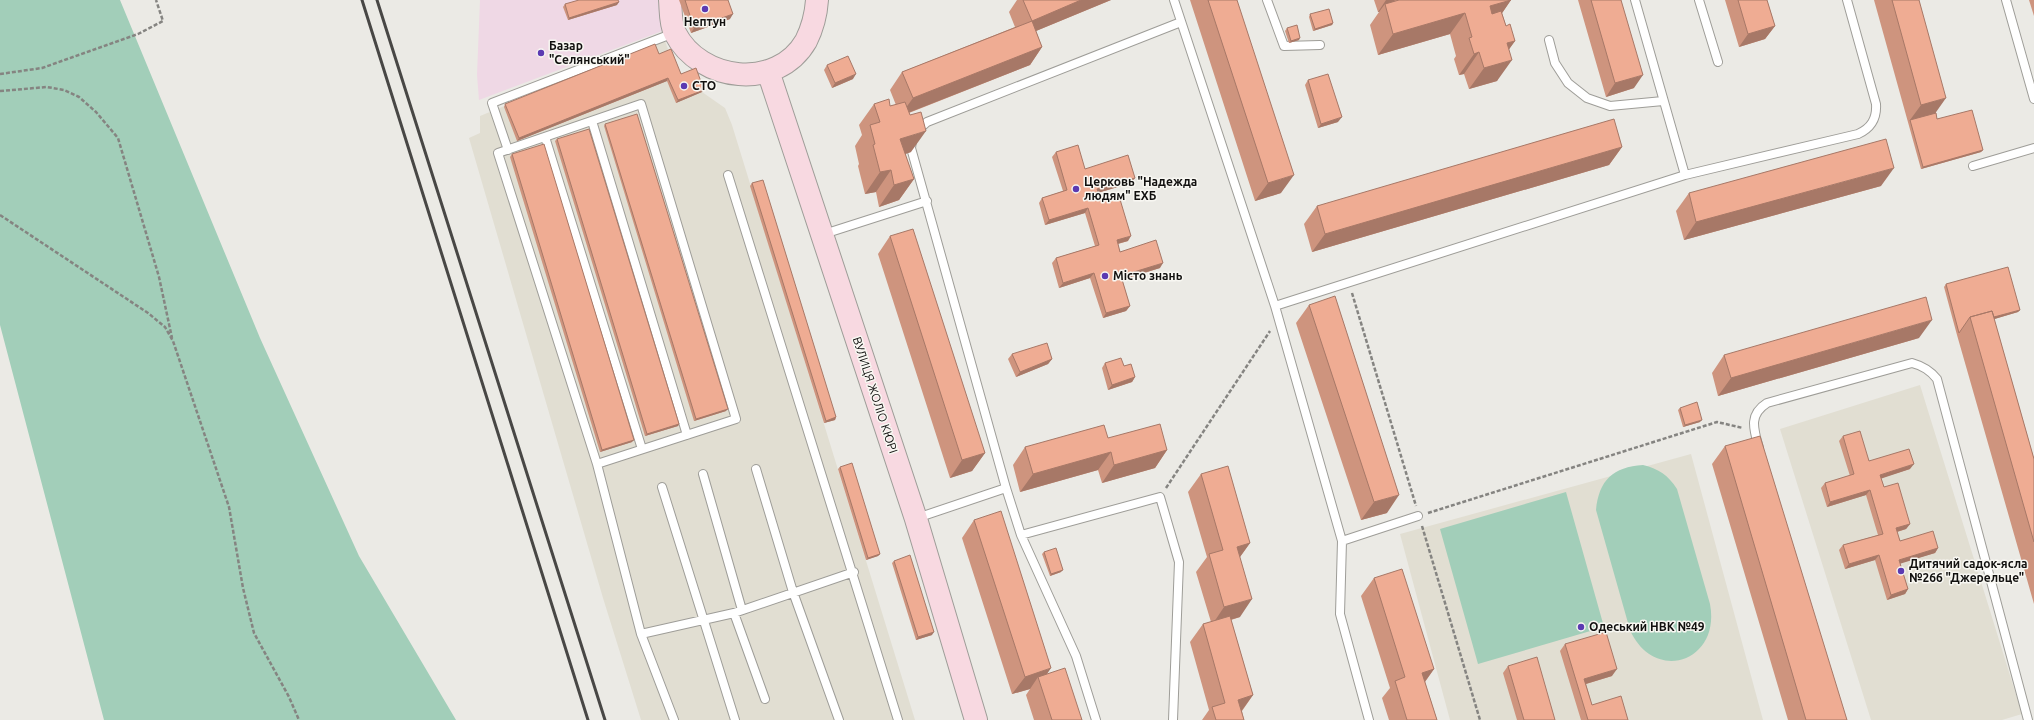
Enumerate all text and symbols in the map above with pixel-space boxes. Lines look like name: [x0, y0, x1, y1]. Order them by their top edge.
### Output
marker: Нептун: [700, 4, 710, 14]
place label: Нептун: [684, 15, 726, 28]
place label: Базар "Селянський": [549, 39, 630, 66]
marker: Базар "Селянський": [536, 48, 546, 58]
place label: СТО: [692, 79, 716, 92]
marker: СТО: [679, 81, 689, 91]
place label: Церковь "Надежда людям" ЕХБ: [1084, 175, 1197, 202]
marker: Церковь "Надежда людям" ЕХБ: [1071, 184, 1081, 194]
place label: Місто знань: [1113, 269, 1183, 282]
marker: Місто знань: [1100, 271, 1110, 281]
street label: ВУЛИЦЯ ЖОЛІО КЮРІ: [850, 335, 900, 455]
place label: Дитячий садок-ясла №266 "Джерельце": [1909, 557, 2028, 584]
marker: Дитячий садок-ясла №266 "Джерельце": [1896, 566, 1906, 576]
place label: Одеський НВК №49: [1589, 620, 1705, 633]
marker: Одеський НВК №49: [1576, 622, 1586, 632]

